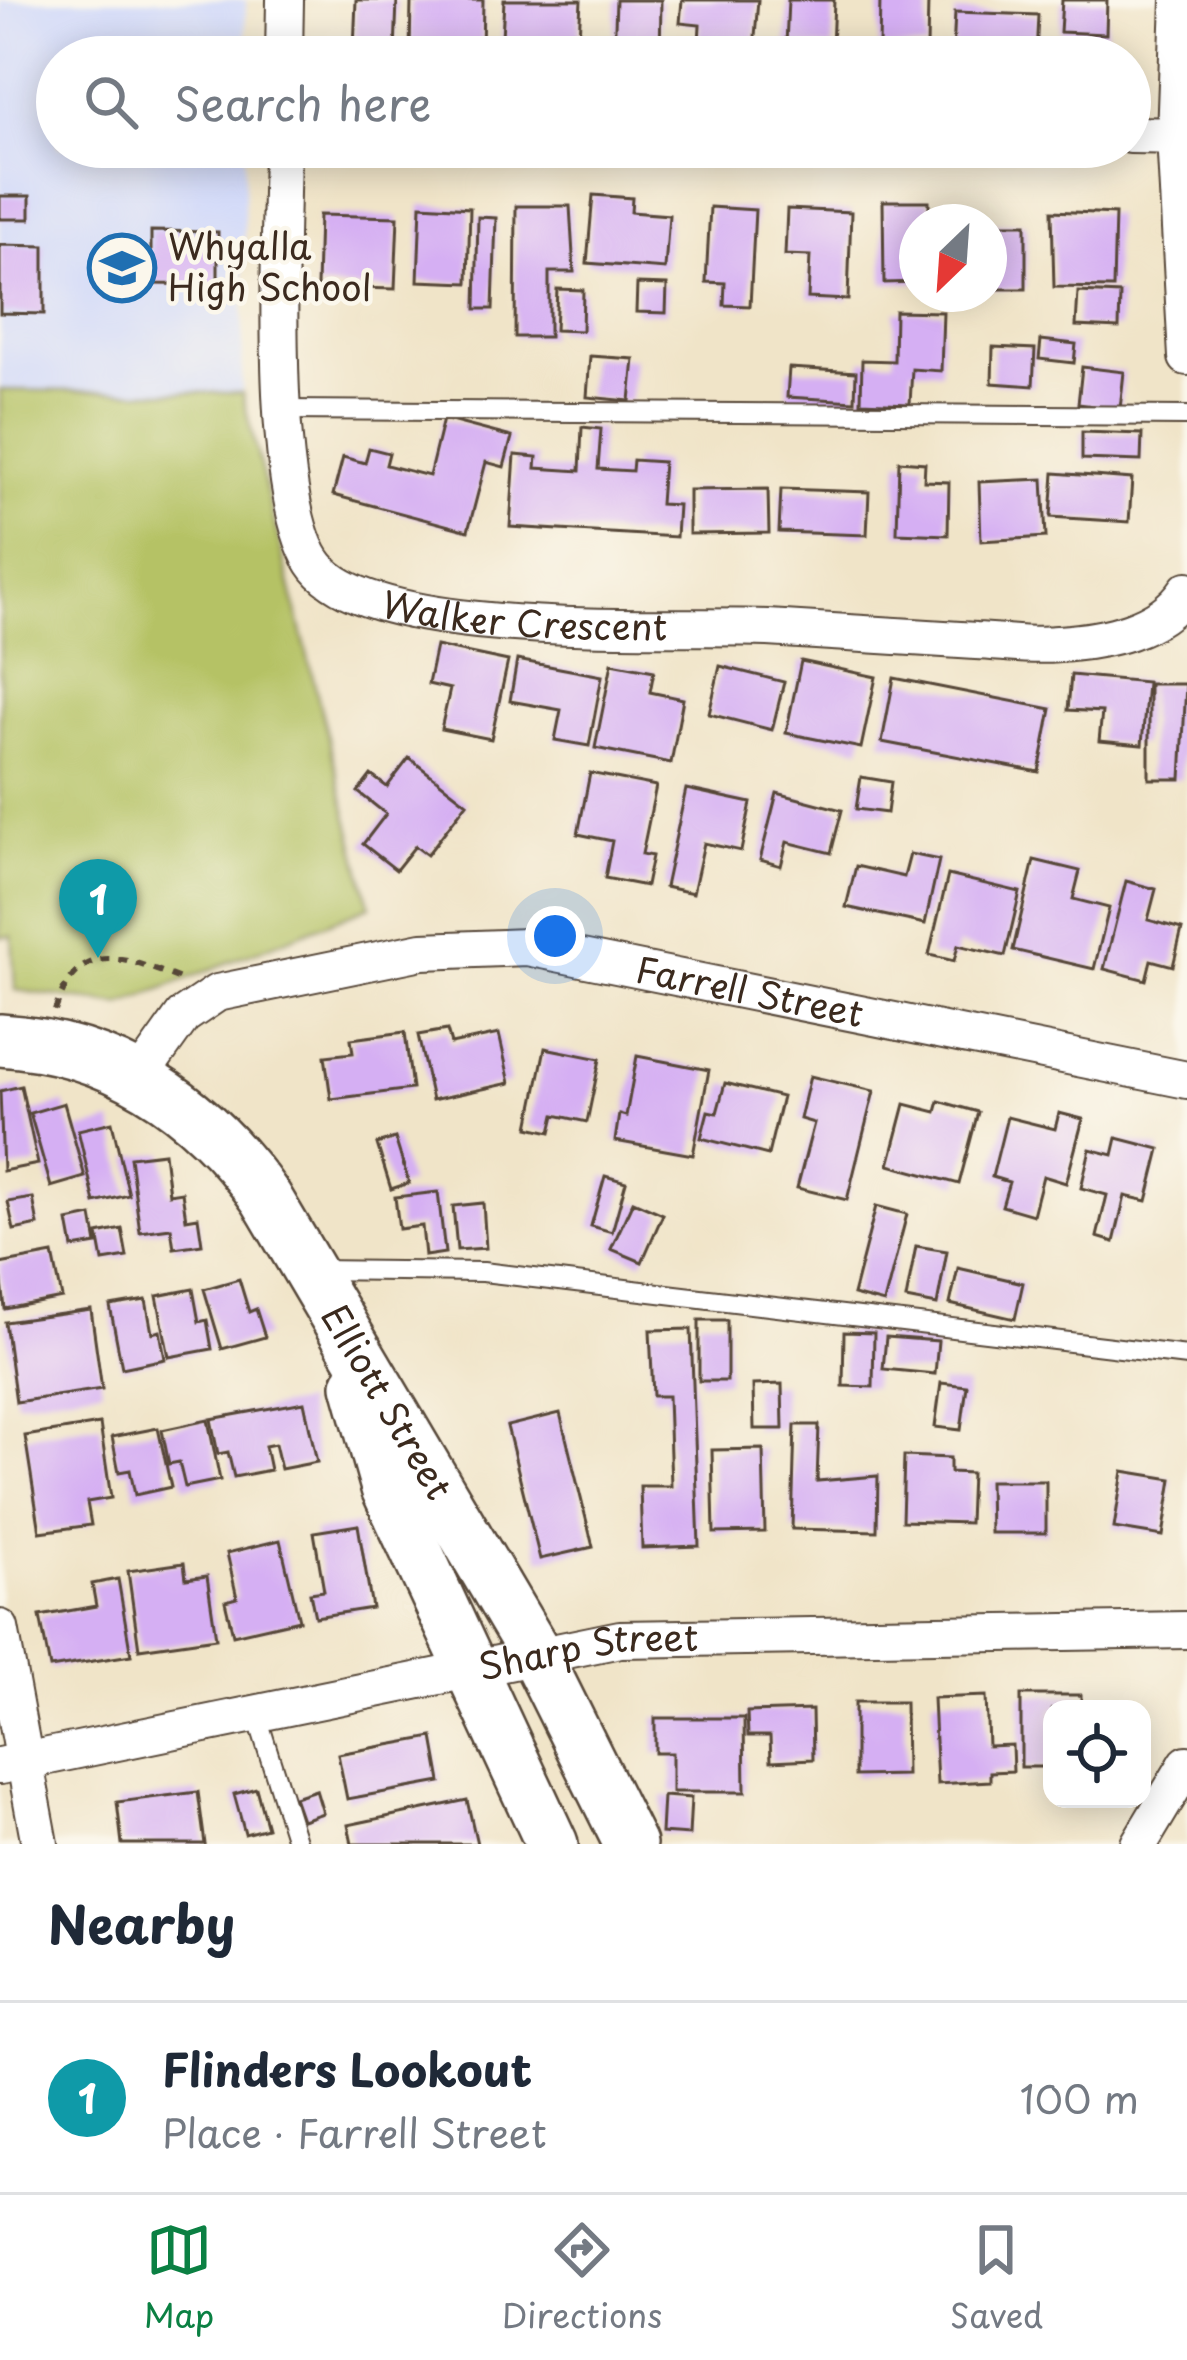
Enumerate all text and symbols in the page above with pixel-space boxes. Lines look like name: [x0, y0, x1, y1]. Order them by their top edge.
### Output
search box: [36, 36, 1151, 168]
text: Search here: [174, 68, 431, 136]
icon: search: [78, 69, 144, 135]
north arrow: [899, 204, 1007, 312]
place label: Whyalla High School: [168, 218, 371, 313]
school or university icon: Whyalla High School: [87, 233, 157, 303]
street label: Walker Crescent: [377, 575, 667, 652]
pin: 1: [59, 859, 137, 958]
your location: [525, 906, 585, 966]
street label: Farrell Street: [632, 941, 869, 1039]
street label: Elliott Street: [310, 1293, 467, 1509]
street label: Sharp Street: [473, 1609, 699, 1692]
map controls: [1043, 1700, 1151, 1808]
button: locate: [1043, 1700, 1151, 1808]
text: Nearby: [48, 1884, 235, 1961]
text: Flinders Lookout: [162, 2034, 532, 2102]
text: 1: [78, 2068, 96, 2127]
text: 100 m: [1020, 2068, 1139, 2127]
text: Place · Farrell Street: [162, 2102, 547, 2161]
tab: Map: [144, 2217, 214, 2339]
tab: Directions: [502, 2217, 662, 2339]
tab: Saved: [950, 2217, 1043, 2339]

